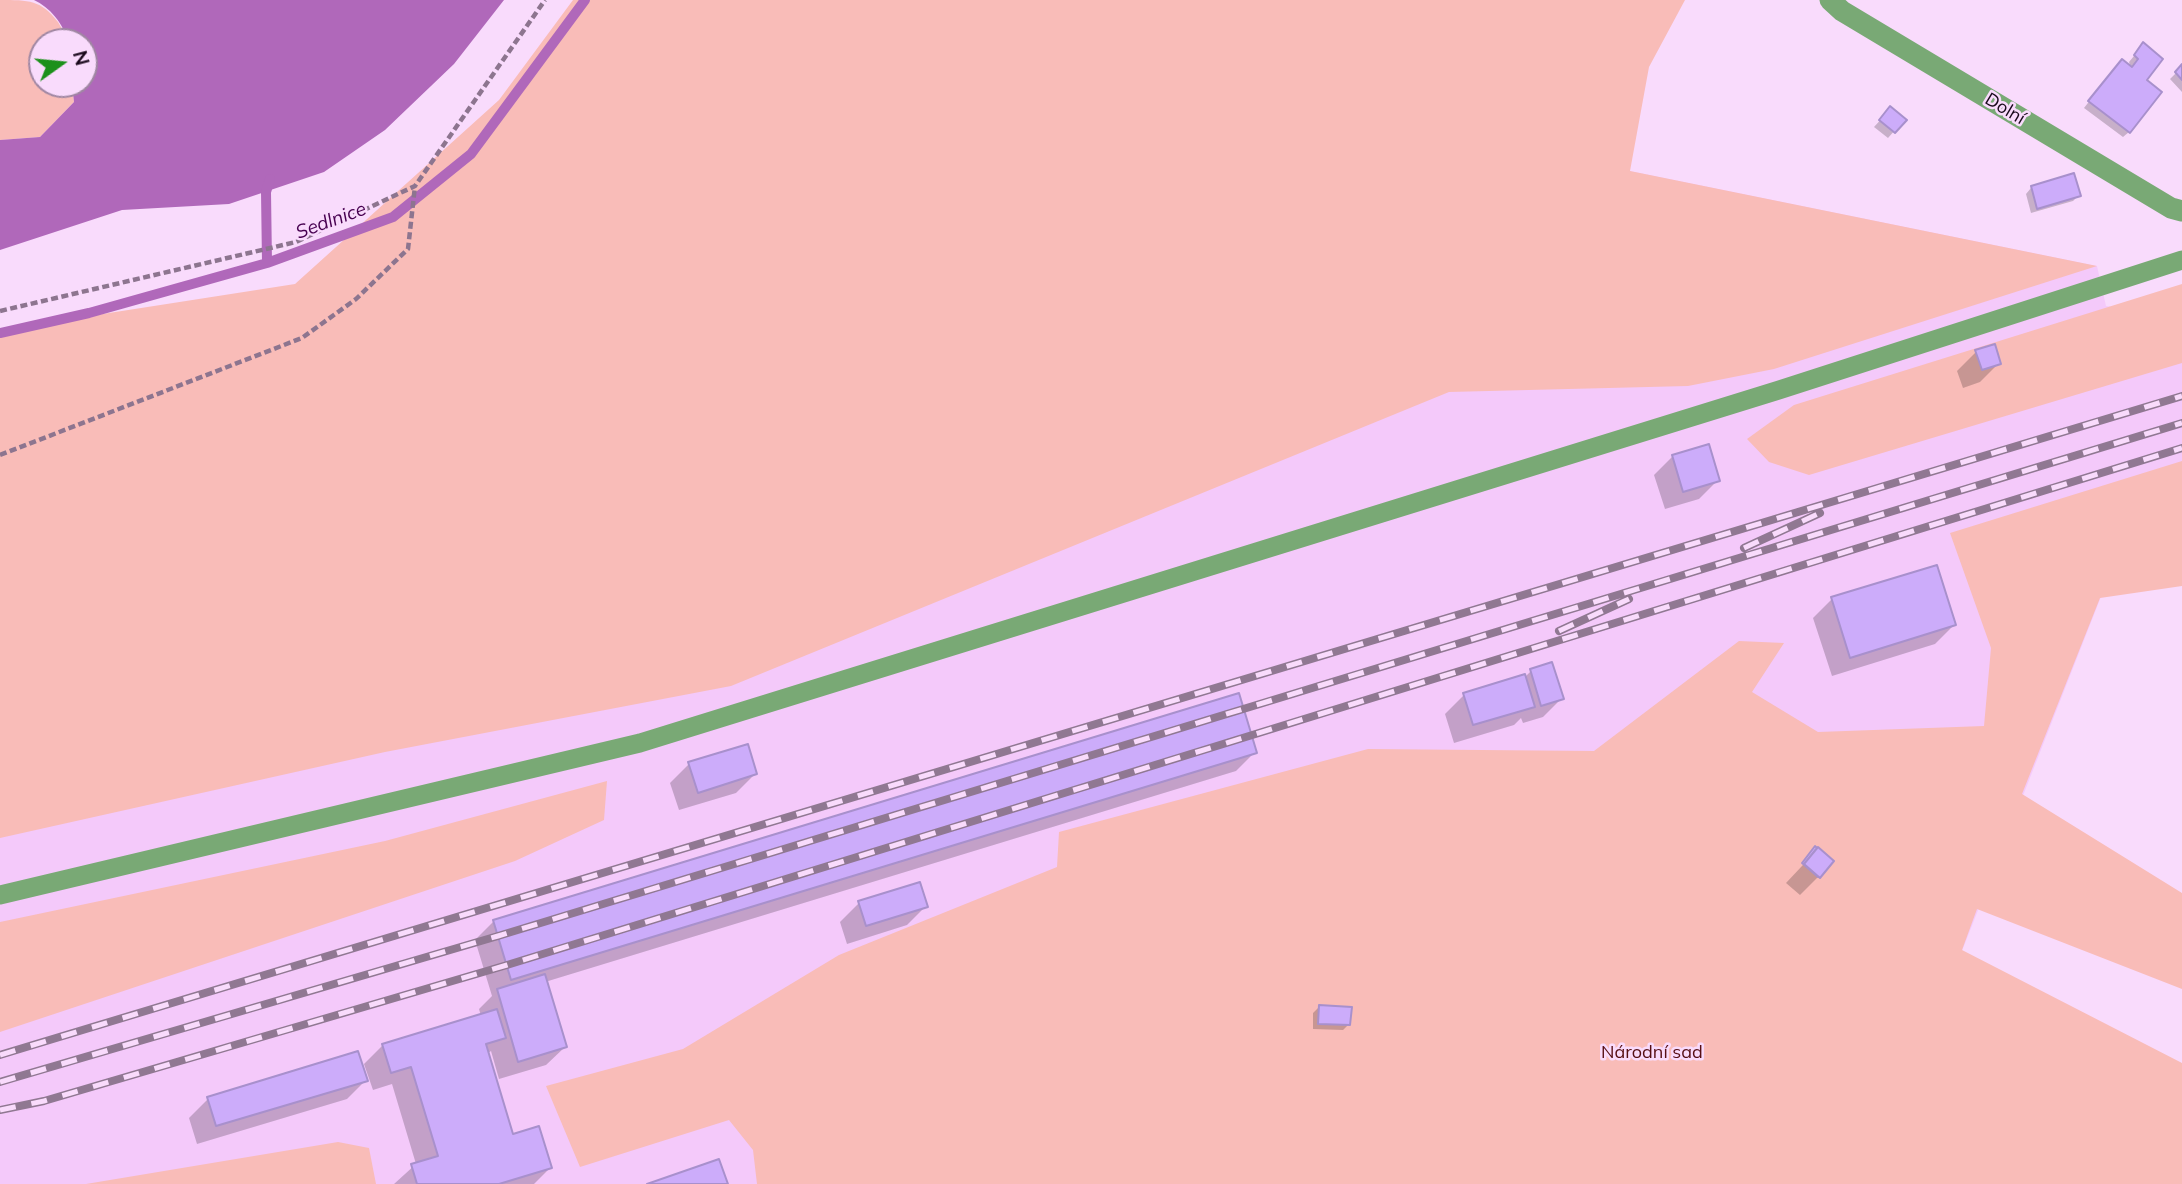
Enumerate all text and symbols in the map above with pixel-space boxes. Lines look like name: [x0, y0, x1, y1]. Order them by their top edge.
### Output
north arrow: [28, 28, 98, 98]
text: N: [68, 48, 95, 68]
street label: Dolní: [1981, 89, 2029, 129]
water label: Sedlnice: [293, 198, 369, 244]
park label: Národní sad: [1601, 1042, 1703, 1064]

